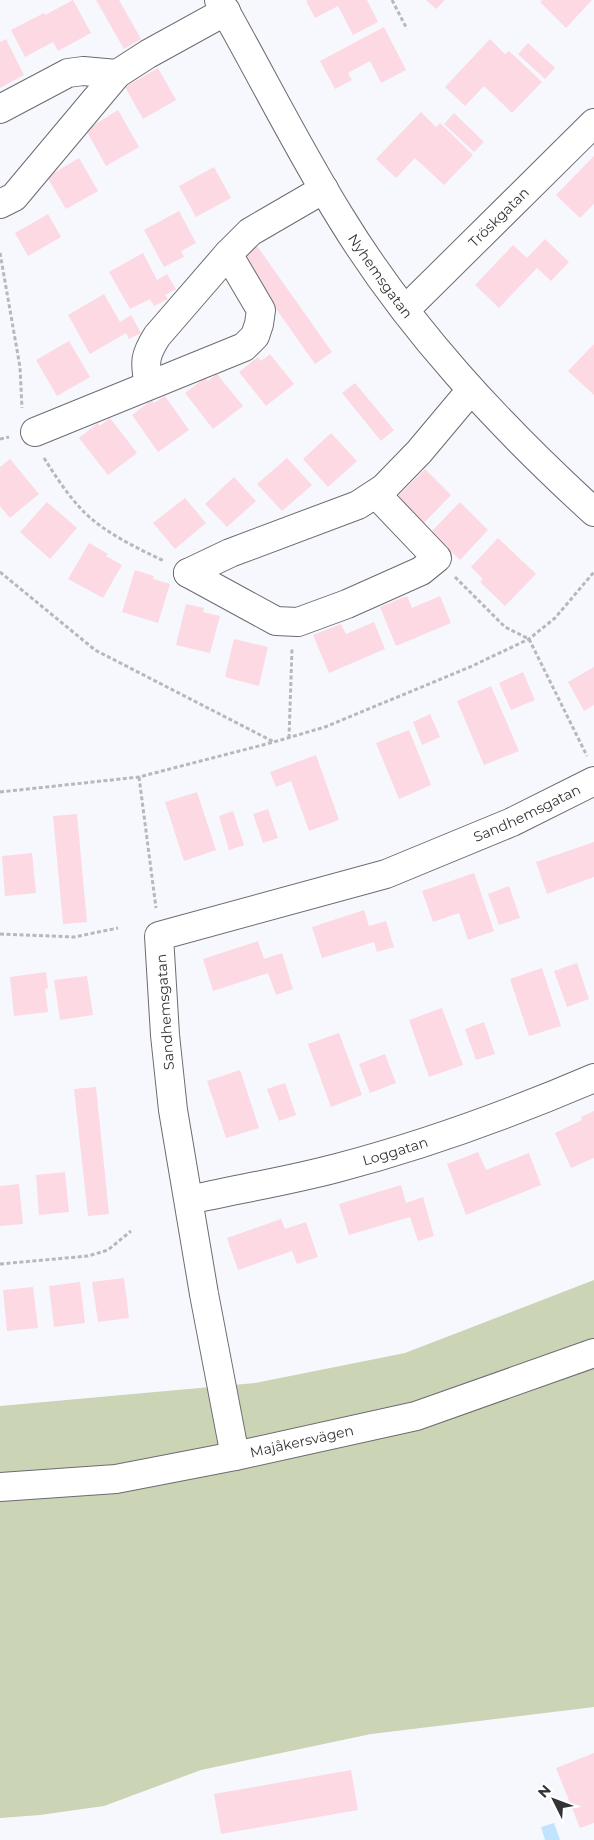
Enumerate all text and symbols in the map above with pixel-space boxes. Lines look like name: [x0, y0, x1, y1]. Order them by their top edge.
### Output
street label: Tröskgatan: [465, 183, 533, 251]
street label: Nyhemsgatan: [344, 230, 417, 322]
street label: Sandhemsgatan: [471, 780, 584, 846]
street label: Sandhemsgatan: [152, 953, 178, 1071]
street label: Loggatan: [360, 1133, 430, 1170]
street label: Majåkersvägen: [248, 1421, 355, 1461]
north arrow: [529, 1775, 579, 1825]
text: N: [534, 1781, 555, 1802]

